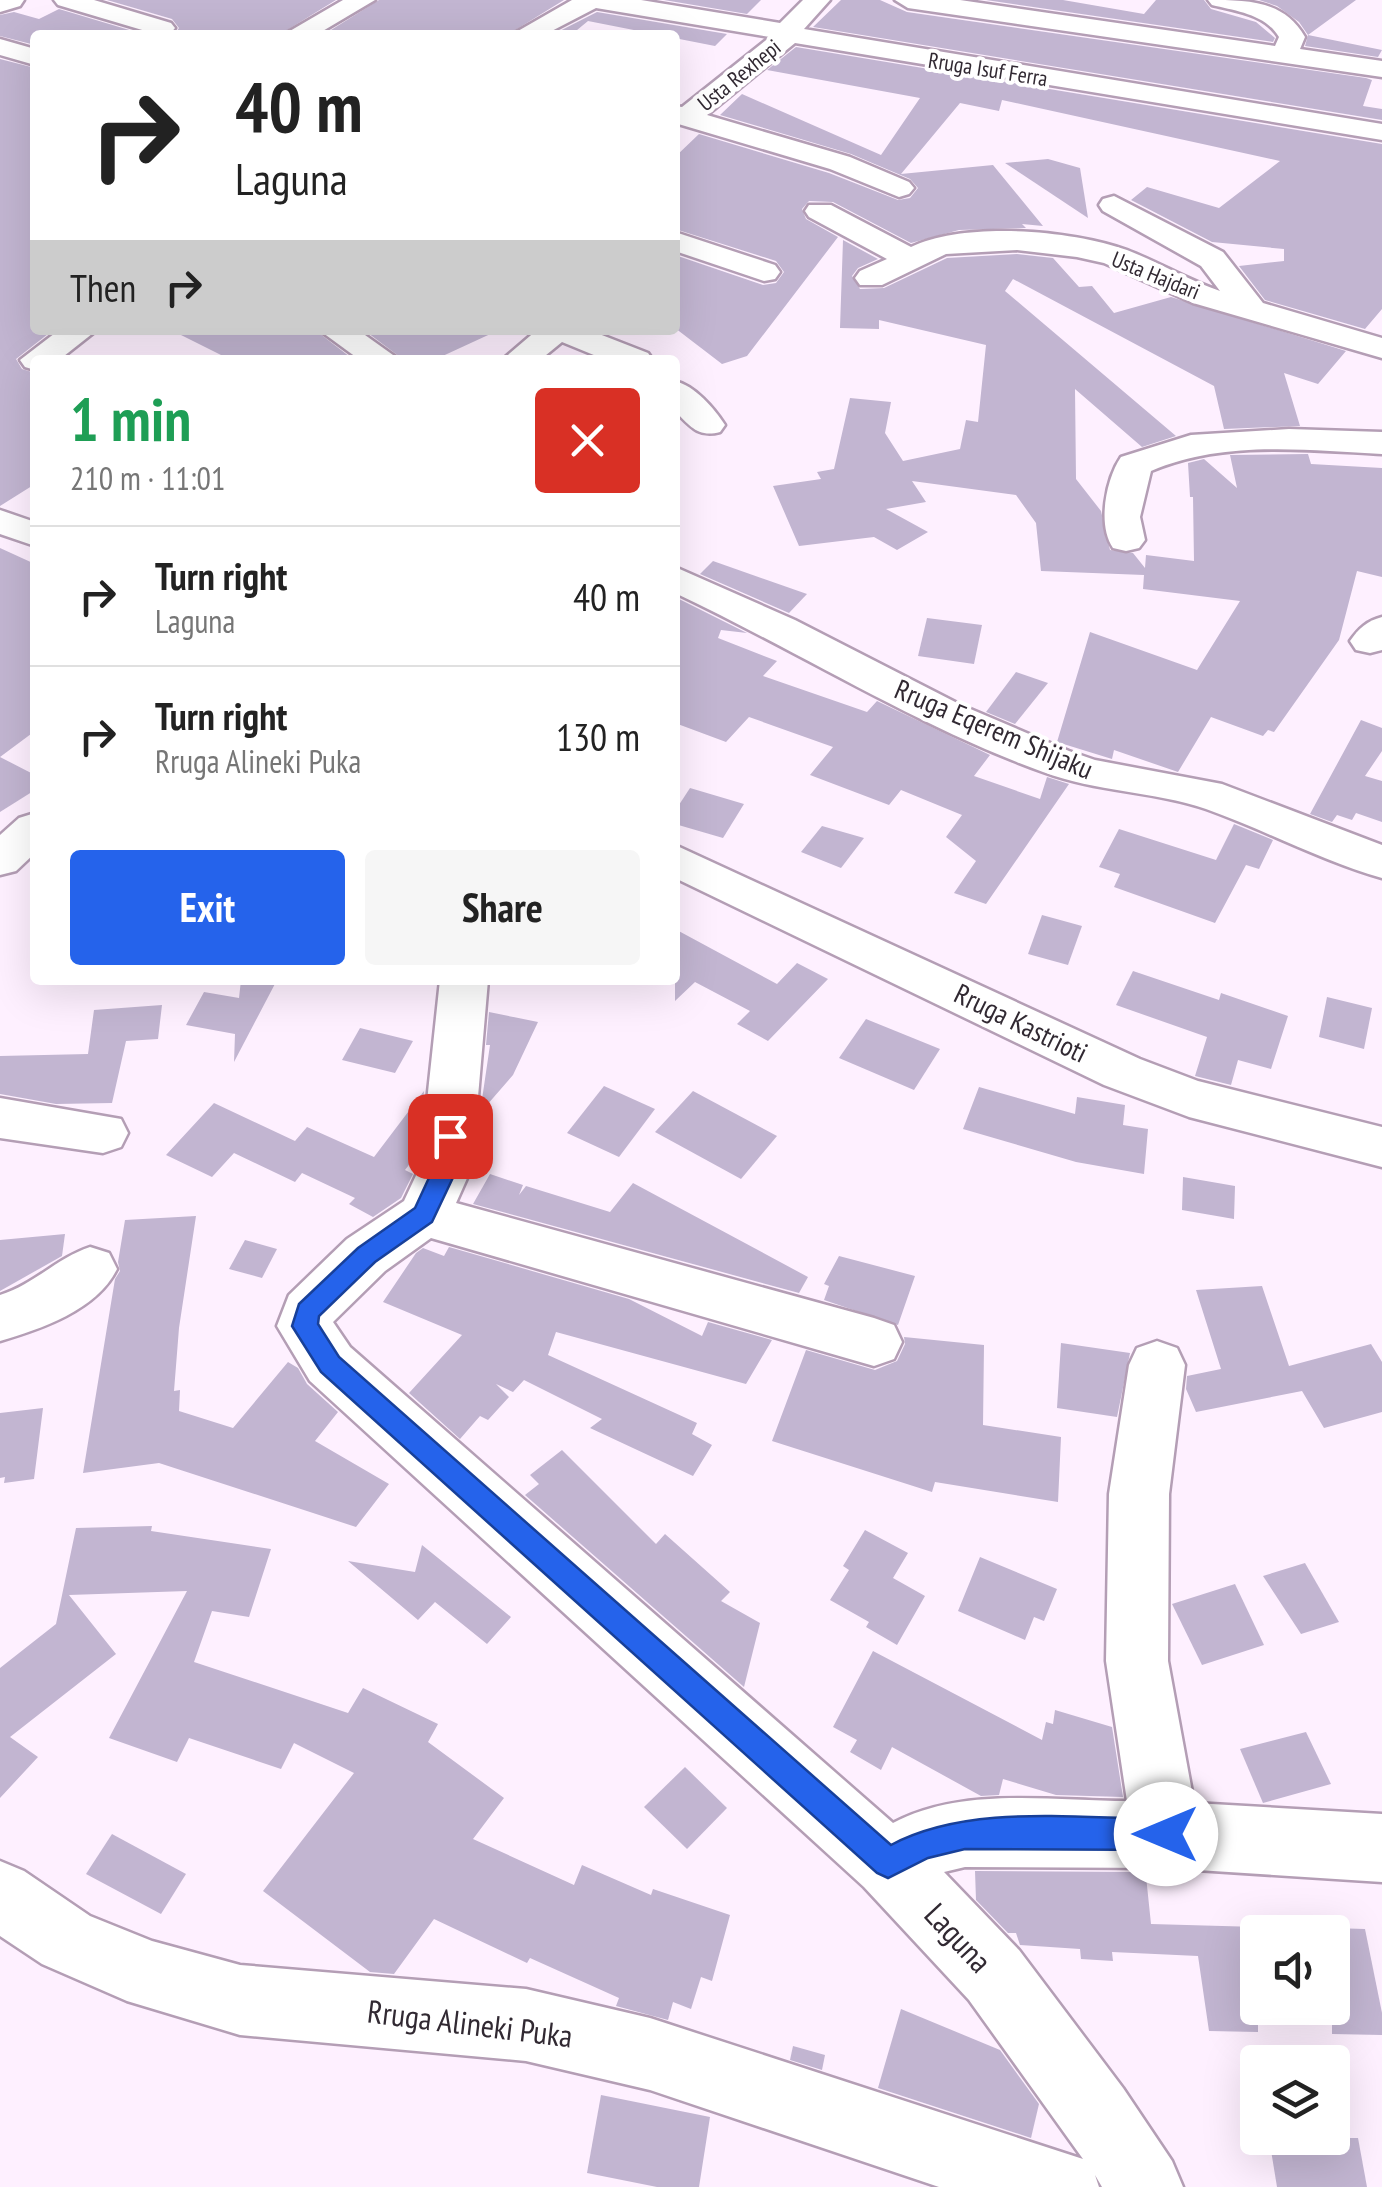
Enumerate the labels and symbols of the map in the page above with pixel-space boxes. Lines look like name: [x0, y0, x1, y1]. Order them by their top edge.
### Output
street label: Usta Rexhepi: [692, 33, 786, 117]
street label: Rruga Isuf Ferra: [926, 46, 1050, 92]
street label: Usta Hajdari: [1108, 245, 1204, 305]
street label: Rruga Eqerem Shijaku: [889, 670, 1099, 787]
street label: Rruga Kastrioti: [949, 974, 1094, 1071]
pin: [408, 1094, 493, 1179]
position arrow: [1114, 1782, 1218, 1886]
street label: Laguna: [916, 1894, 1001, 1981]
street label: Rruga Alineki Puka: [365, 1990, 575, 2056]

